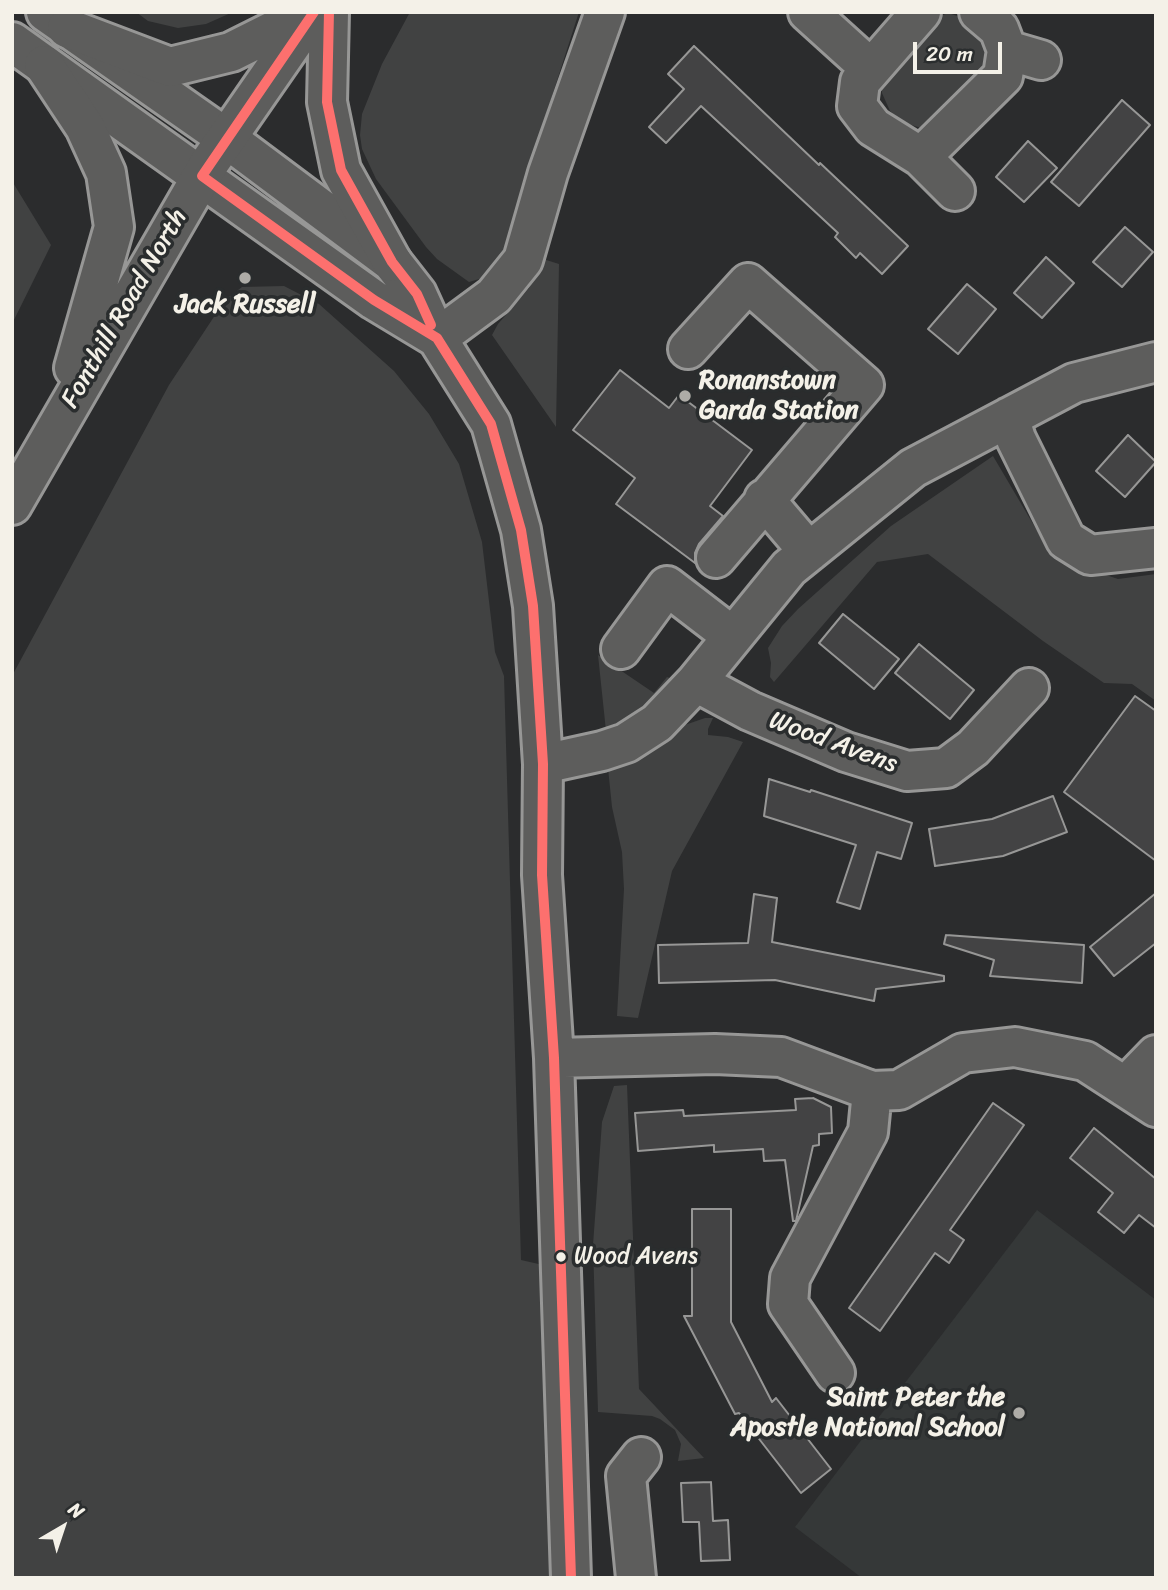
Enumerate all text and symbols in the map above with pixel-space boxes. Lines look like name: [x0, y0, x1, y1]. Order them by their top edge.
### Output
scale bar: [916, 28, 1005, 72]
text: 20 m: [926, 35, 973, 73]
street label: Fonthill Road North: [55, 204, 195, 414]
marker: Jack Russell: [237, 270, 253, 286]
place label: Jack Russell: [175, 289, 315, 321]
place label: Ronanstown Garda Station: [699, 365, 859, 426]
marker: Ronanstown Garda Station: [677, 388, 693, 404]
street label: Wood Avens: [765, 705, 901, 781]
place label: Wood Avens: [574, 1243, 698, 1271]
marker: Wood Avens: [554, 1250, 568, 1264]
place label: Saint Peter the Apostle National School: [731, 1382, 1005, 1444]
marker: Saint Peter the Apostle National School: [1011, 1405, 1027, 1421]
north arrow: [28, 1492, 98, 1562]
text: N: [61, 1493, 92, 1527]

